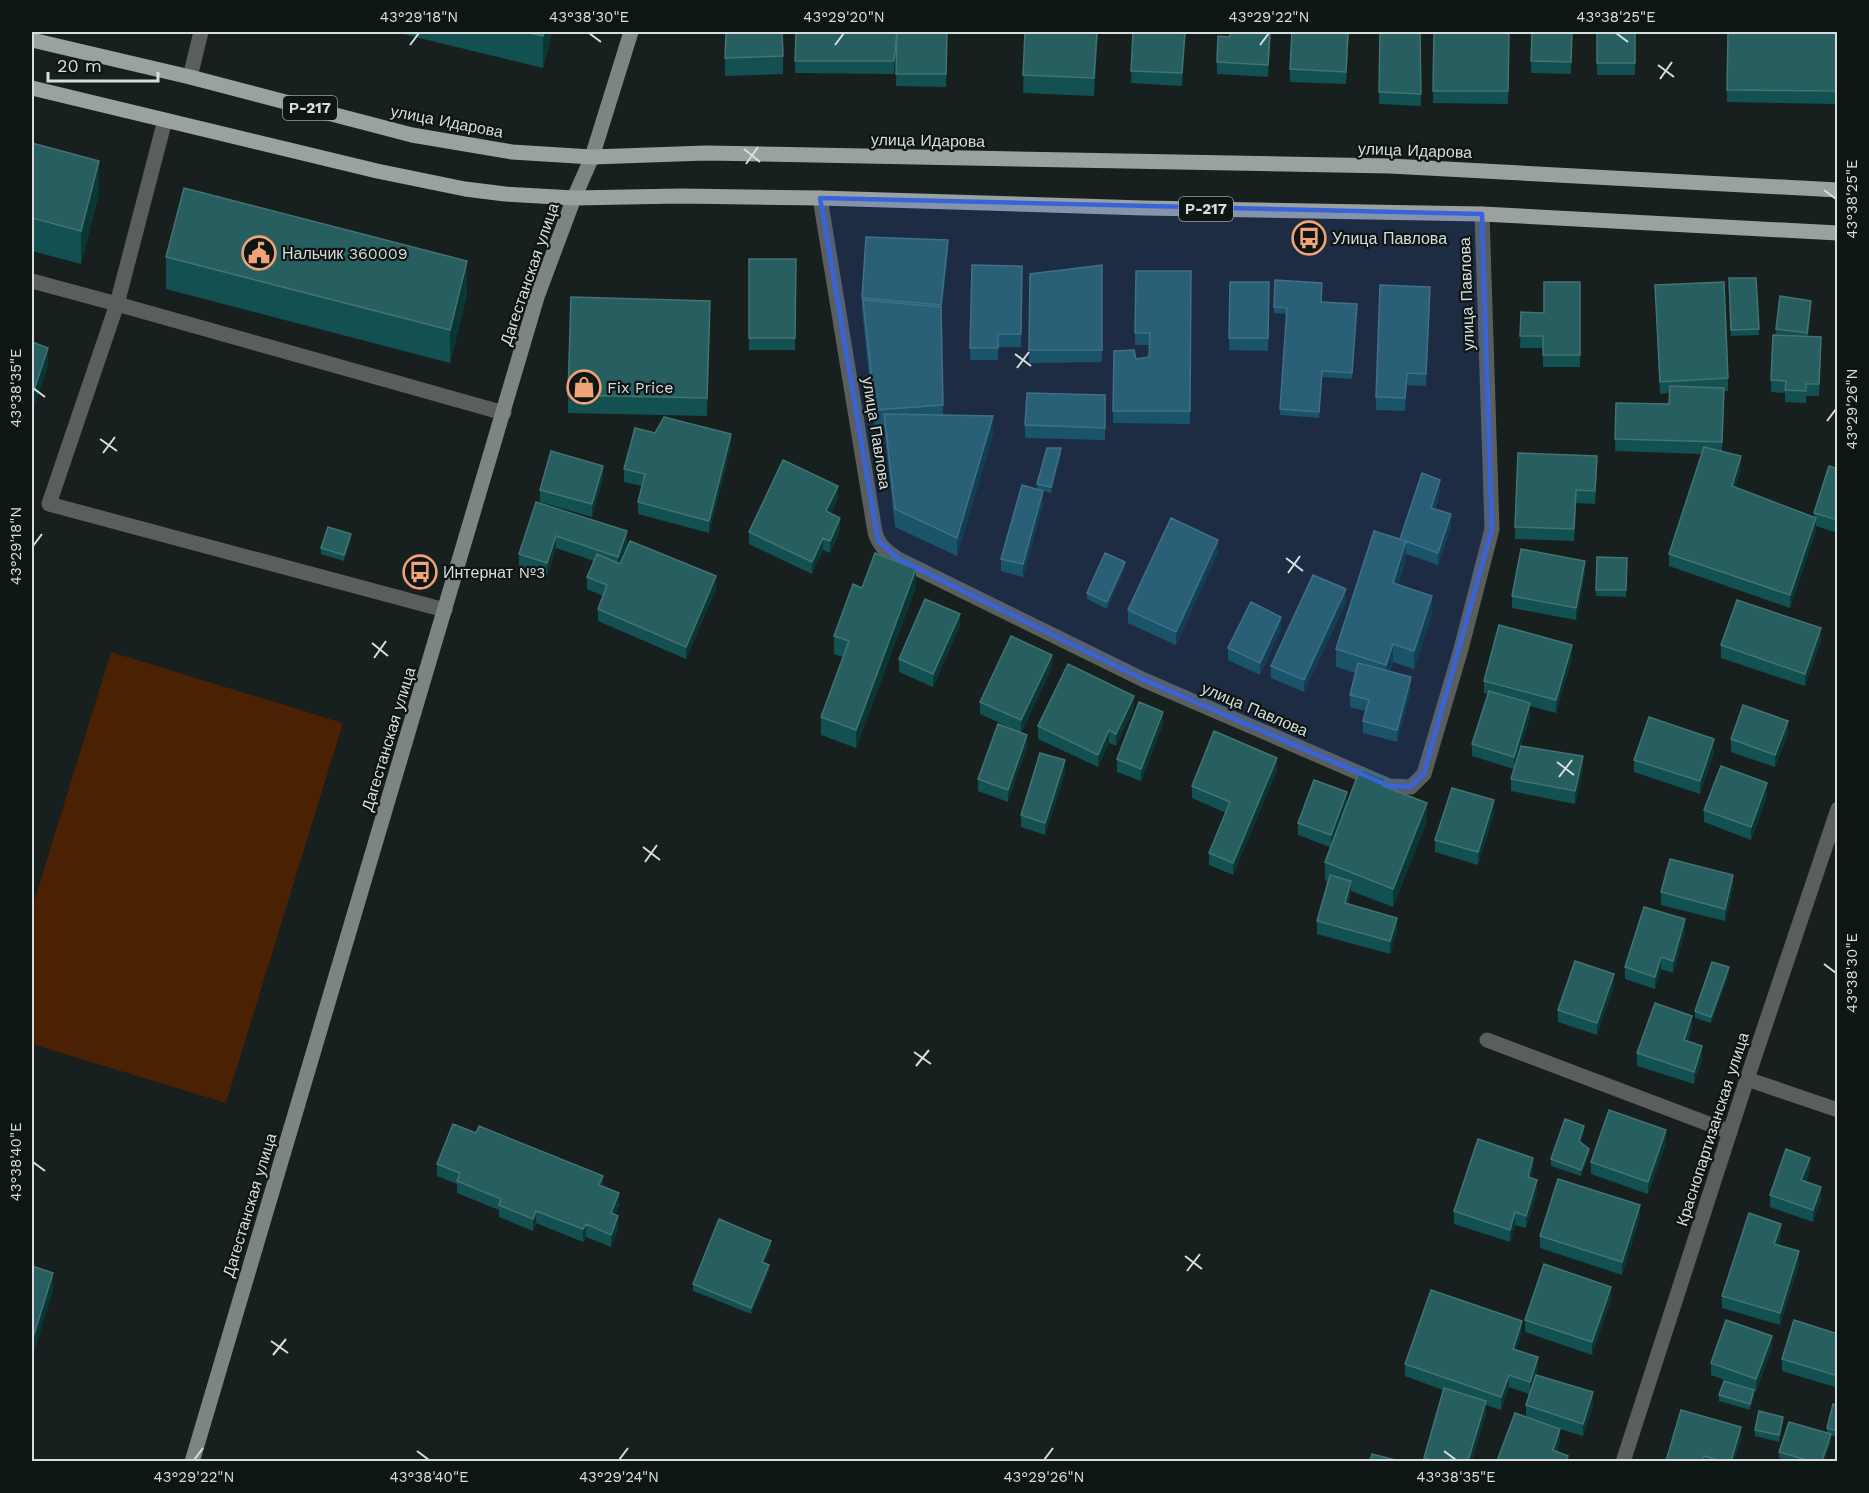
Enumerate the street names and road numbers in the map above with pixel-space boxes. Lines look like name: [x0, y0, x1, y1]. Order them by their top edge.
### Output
road number: Р-217: [283, 96, 337, 120]
street label: улица Идарова: [389, 101, 505, 142]
street label: улица Идарова: [871, 130, 985, 151]
street label: улица Идарова: [1358, 139, 1472, 162]
road number: Р-217: [1179, 197, 1233, 221]
street label: Дагестанская улица: [496, 200, 563, 348]
street label: улица Павлова: [1455, 237, 1478, 351]
street label: улица Павлова: [858, 375, 895, 491]
street label: Дагестанская улица: [358, 665, 419, 813]
street label: улица Павлова: [1199, 679, 1311, 740]
street label: Краснопартизанская улица: [1672, 1030, 1753, 1228]
street label: Дагестанская улица: [219, 1131, 280, 1279]

